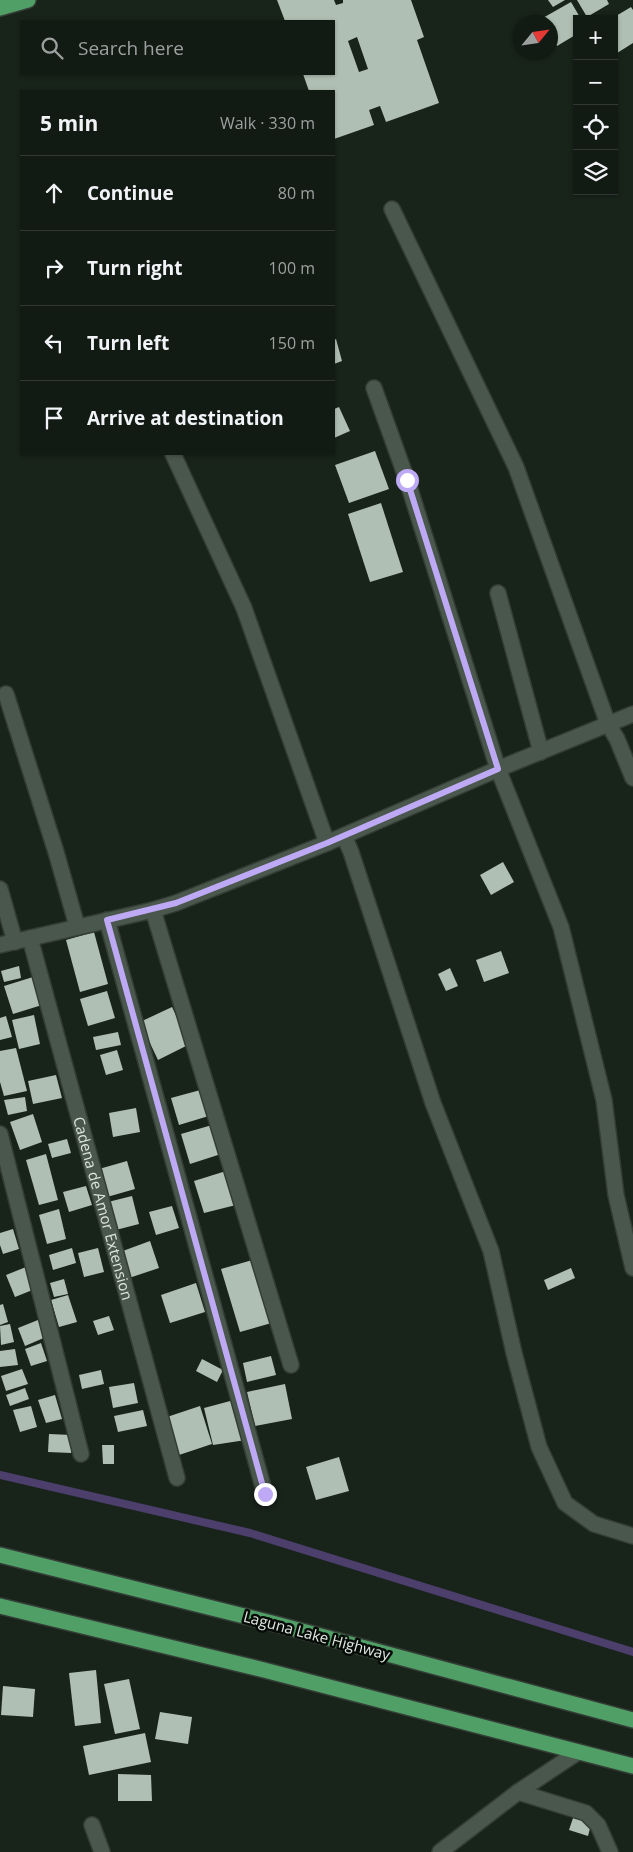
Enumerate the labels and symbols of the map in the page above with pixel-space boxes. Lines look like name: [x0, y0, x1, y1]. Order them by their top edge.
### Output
north arrow: [513, 15, 558, 60]
route start: [396, 469, 419, 492]
street label: Cadena de Amor Extension: [69, 1114, 138, 1302]
route end: [254, 1483, 277, 1506]
street label: Laguna Lake Highway: [241, 1606, 393, 1664]

